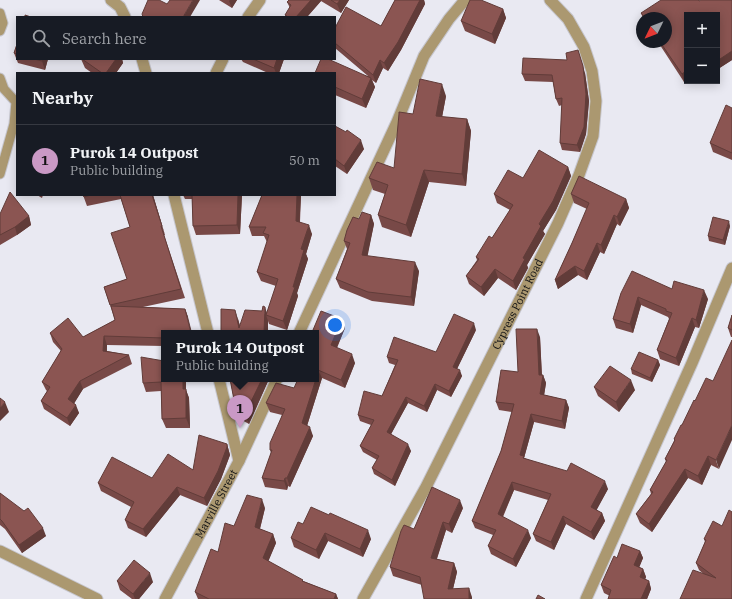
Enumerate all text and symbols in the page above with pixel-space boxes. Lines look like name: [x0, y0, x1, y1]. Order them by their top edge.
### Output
north arrow: [636, 12, 672, 48]
map controls: [684, 12, 720, 84]
button: +: [684, 12, 720, 48]
search box: [16, 16, 336, 60]
icon: search: [30, 27, 52, 49]
text: Search here: [62, 29, 147, 48]
button: −: [684, 48, 720, 84]
text: Nearby: [32, 87, 93, 109]
text: Purok 14 Outpost: [70, 143, 198, 162]
text: 1: [41, 152, 49, 169]
text: 50 m: [289, 152, 320, 169]
text: Public building: [70, 162, 163, 179]
street label: Cypress Point Road: [489, 256, 546, 352]
your location: [325, 315, 345, 335]
popup: [161, 330, 319, 382]
text: Purok 14 Outpost: [176, 338, 304, 357]
text: Public building: [176, 357, 269, 374]
pin: 1: [227, 395, 253, 428]
street label: Marville Street: [192, 467, 240, 541]

